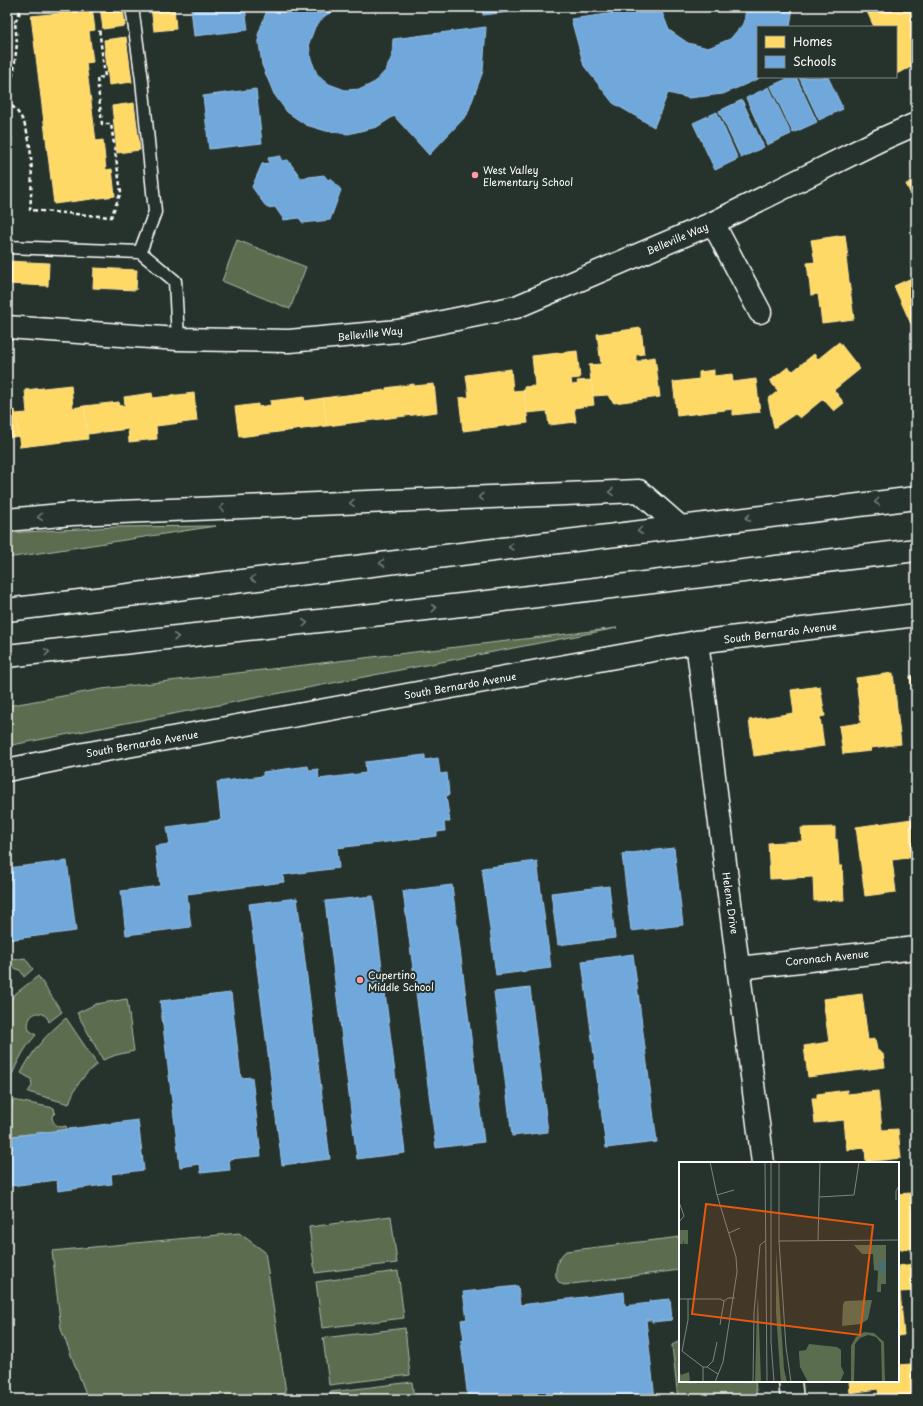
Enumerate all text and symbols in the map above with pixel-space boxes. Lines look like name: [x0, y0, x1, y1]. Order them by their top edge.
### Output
legend: [757, 26, 897, 78]
text: Homes: [793, 32, 832, 50]
text: Schools: [793, 52, 837, 70]
place label: West Valley Elementary School: [483, 162, 573, 189]
marker: West Valley Elementary School: [470, 170, 480, 180]
street label: Belleville Way: [644, 218, 710, 258]
street label: Belleville Way: [337, 322, 404, 344]
one-way arrow: [608, 488, 614, 496]
one-way arrow: [478, 493, 484, 502]
one-way arrow: [349, 498, 355, 507]
one-way arrow: [874, 498, 880, 507]
one-way arrow: [219, 504, 225, 512]
one-way arrow: [37, 512, 43, 521]
one-way arrow: [745, 513, 751, 522]
one-way arrow: [637, 526, 643, 535]
one-way arrow: [508, 542, 514, 551]
one-way arrow: [379, 558, 385, 567]
one-way arrow: [250, 574, 256, 583]
one-way arrow: [431, 604, 437, 613]
street label: South Bernardo Avenue: [723, 618, 837, 646]
one-way arrow: [302, 619, 308, 628]
one-way arrow: [173, 633, 179, 642]
one-way arrow: [44, 648, 50, 657]
street label: South Bernardo Avenue: [403, 668, 517, 702]
street label: South Bernardo Avenue: [85, 726, 199, 760]
street label: Helena Drive: [719, 871, 743, 935]
street label: Coronach Avenue: [785, 945, 870, 969]
place label: Cupertino Middle School: [368, 967, 434, 994]
marker: Cupertino Middle School: [355, 975, 365, 985]
inset map: [679, 1162, 899, 1382]

